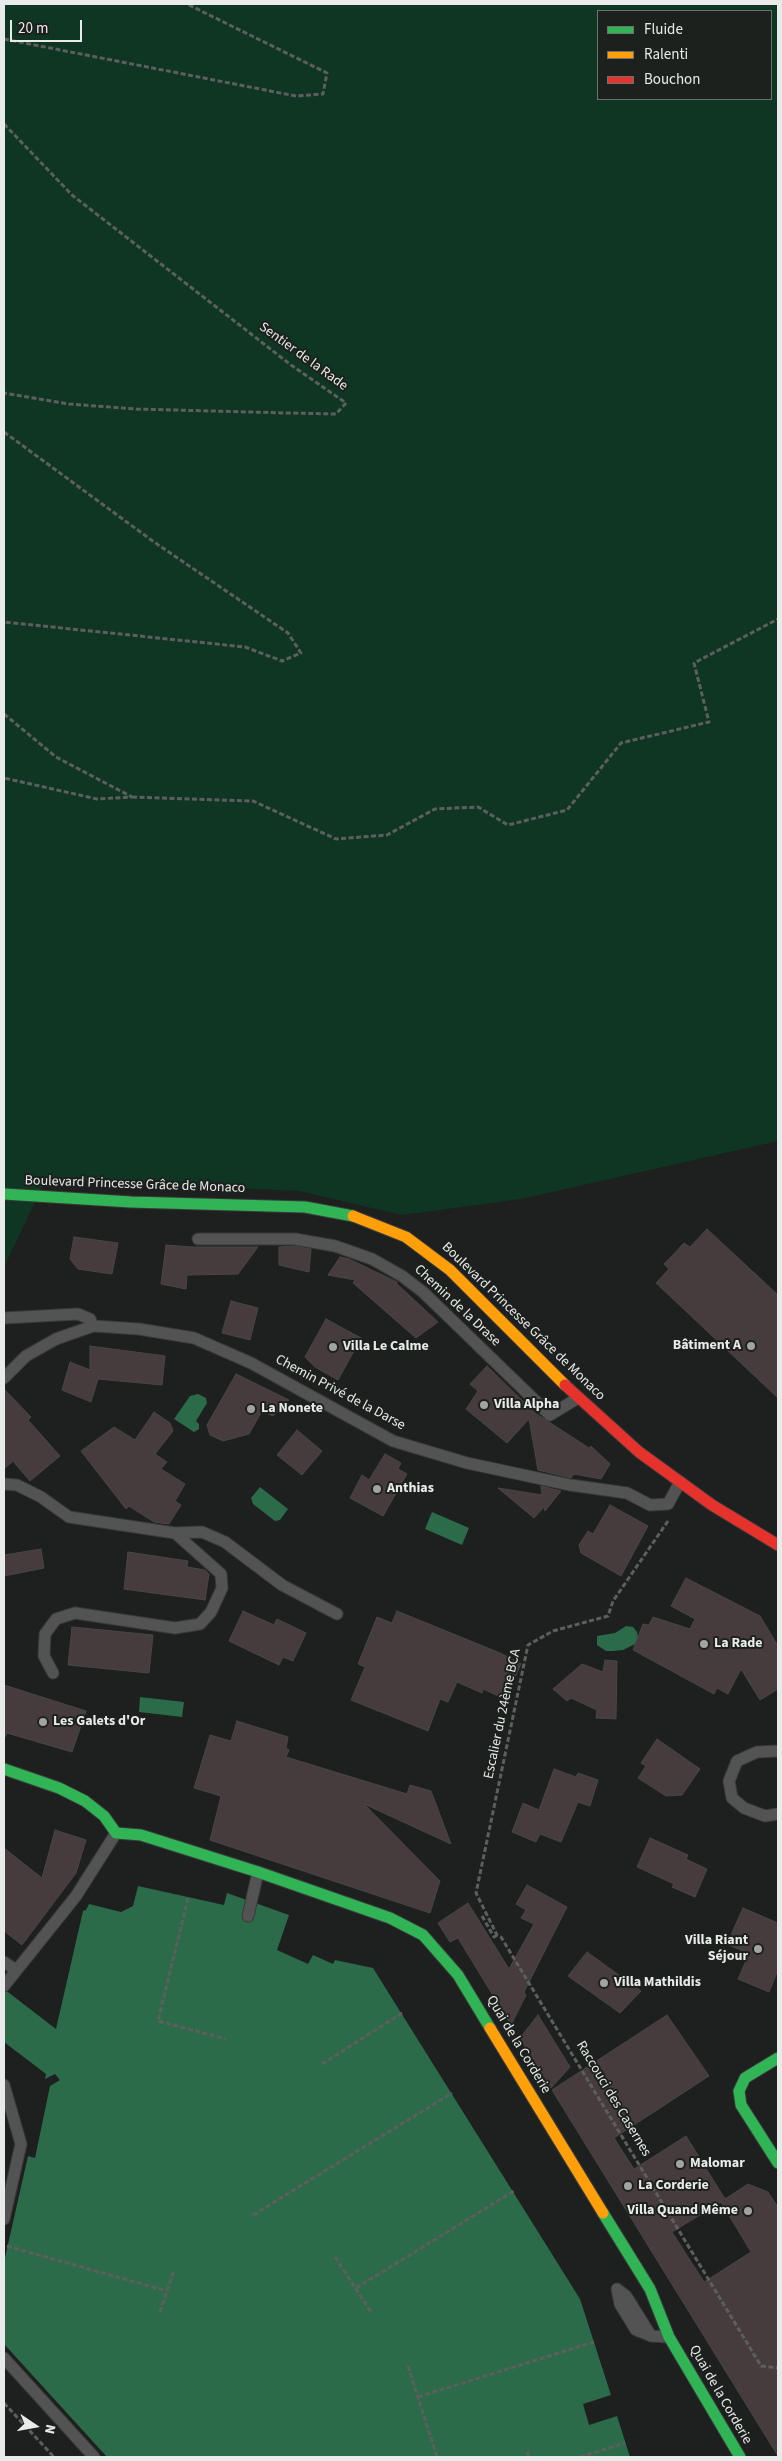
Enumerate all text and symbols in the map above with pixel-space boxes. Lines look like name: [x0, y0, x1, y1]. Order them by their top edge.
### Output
scale bar: [12, 10, 85, 42]
legend: [597, 10, 772, 100]
text: 20 m: [18, 18, 48, 39]
text: Fluide: [644, 19, 683, 40]
text: Ralenti: [644, 44, 688, 65]
text: Bouchon: [644, 69, 700, 90]
street label: Sentier de la Rade: [255, 319, 351, 395]
street label: Boulevard Princesse Grâce de Monaco: [24, 1173, 246, 1197]
street label: Boulevard Princesse Grâce de Monaco: [438, 1239, 608, 1405]
street label: Chemin de la Drase: [410, 1262, 504, 1350]
place label: Bâtiment A: [673, 1338, 741, 1354]
place label: Villa Le Calme: [343, 1339, 429, 1355]
marker: Bâtiment A: [745, 1340, 757, 1352]
marker: Villa Le Calme: [327, 1341, 339, 1353]
street label: Chemin Privé de la Darse: [272, 1352, 408, 1434]
place label: Villa Alpha: [494, 1397, 559, 1413]
marker: Villa Alpha: [478, 1399, 490, 1411]
place label: La Nonete: [261, 1401, 323, 1417]
marker: La Nonete: [245, 1403, 257, 1415]
place label: Anthias: [387, 1481, 434, 1497]
marker: Anthias: [371, 1483, 383, 1495]
place label: La Rade: [714, 1636, 763, 1652]
marker: La Rade: [698, 1638, 710, 1650]
street label: Escalier du 24ème BCA: [481, 1648, 525, 1780]
place label: Les Galets d'Or: [53, 1714, 145, 1730]
marker: Les Galets d'Or: [37, 1716, 49, 1728]
place label: Villa Riant Séjour: [685, 1933, 748, 1965]
marker: Villa Riant Séjour: [752, 1943, 764, 1955]
place label: Villa Mathildis: [614, 1975, 701, 1991]
marker: Villa Mathildis: [598, 1977, 610, 1989]
street label: Quai de la Corderie: [482, 1993, 554, 2097]
street label: Raccouci des Casernes: [572, 2038, 654, 2160]
place label: Malomar: [690, 2156, 745, 2172]
marker: Malomar: [674, 2158, 686, 2170]
place label: La Corderie: [638, 2178, 709, 2194]
marker: La Corderie: [622, 2180, 634, 2192]
place label: Villa Quand Même: [627, 2203, 738, 2219]
marker: Villa Quand Même: [742, 2205, 754, 2217]
street label: Quai de la Corderie: [685, 2343, 755, 2447]
north arrow: [10, 2401, 60, 2451]
text: N: [39, 2422, 60, 2436]

